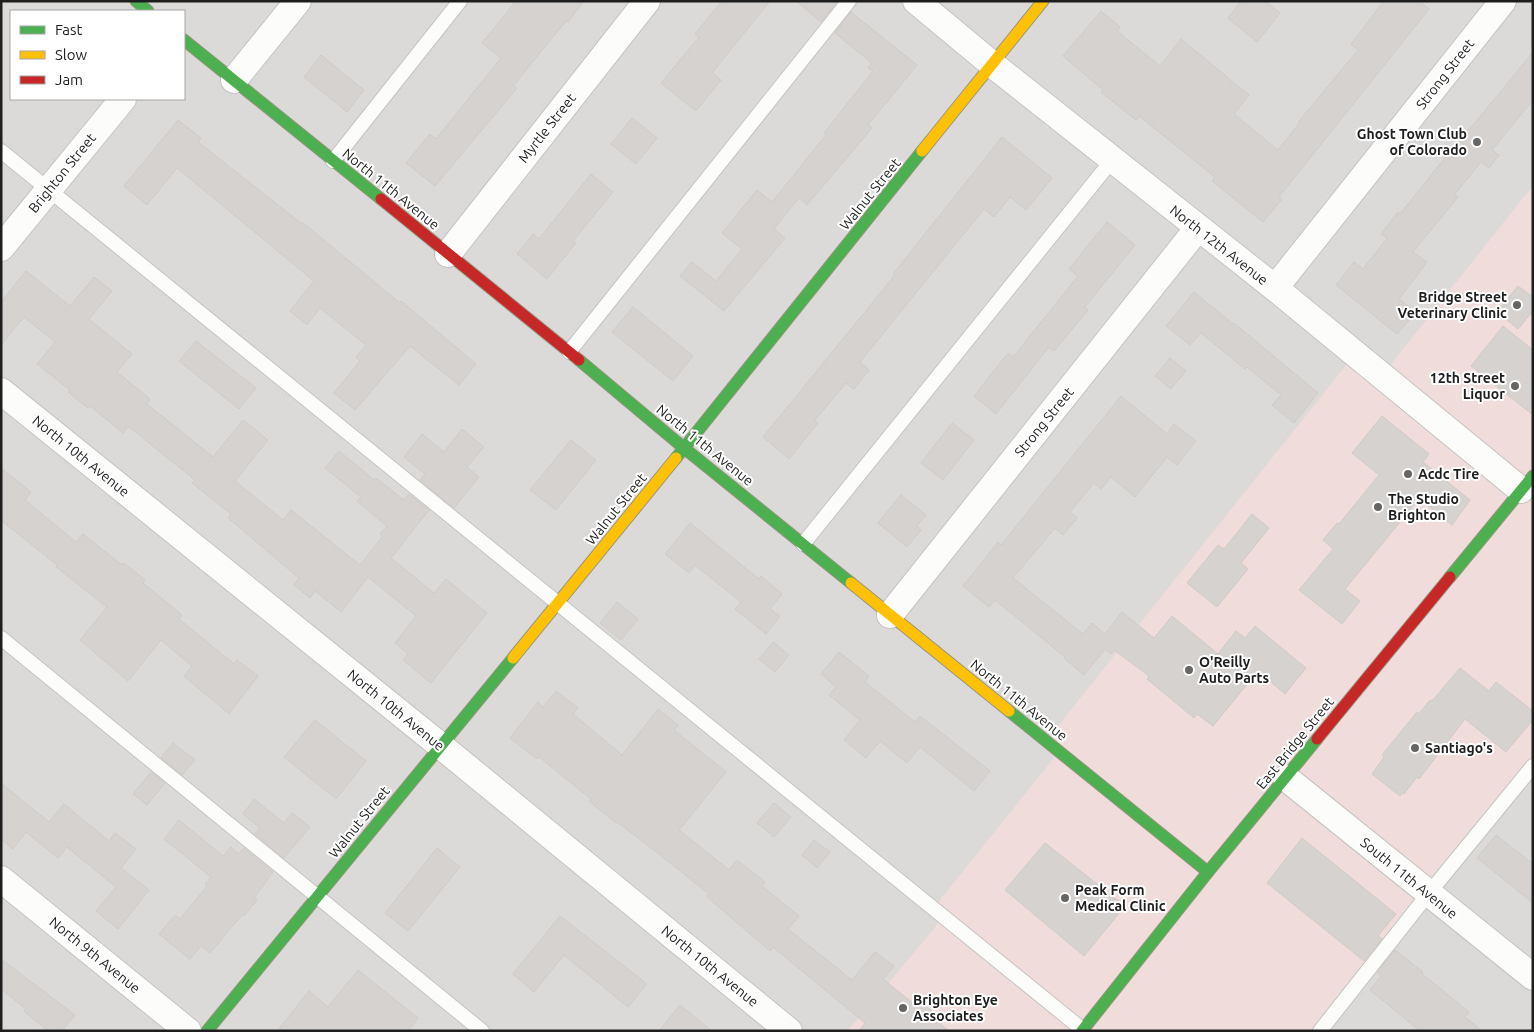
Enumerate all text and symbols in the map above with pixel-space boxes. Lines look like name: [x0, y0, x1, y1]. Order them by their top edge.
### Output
legend: [10, 10, 185, 100]
text: Fast: [55, 21, 83, 38]
street label: Strong Street: [1413, 35, 1478, 112]
text: Slow: [55, 46, 88, 63]
text: Jam: [55, 71, 83, 88]
street label: Myrtle Street: [515, 90, 579, 166]
place label: Ghost Town Club of Colorado: [1357, 126, 1467, 158]
street label: Brighton Street: [25, 130, 99, 216]
marker: Ghost Town Club of Colorado: [1471, 136, 1483, 148]
street label: North 11th Avenue: [339, 145, 443, 233]
street label: Walnut Street: [836, 155, 904, 233]
street label: North 12th Avenue: [1167, 202, 1271, 288]
place label: Bridge Street Veterinary Clinic: [1398, 289, 1507, 321]
marker: Bridge Street Veterinary Clinic: [1511, 299, 1523, 311]
place label: 12th Street Liquor: [1430, 370, 1505, 402]
marker: 12th Street Liquor: [1509, 380, 1521, 392]
street label: Strong Street: [1011, 384, 1077, 460]
street label: North 11th Avenue: [653, 401, 757, 489]
street label: North 10th Avenue: [29, 412, 133, 500]
place label: Acdc Tire: [1418, 466, 1479, 482]
marker: Acdc Tire: [1402, 468, 1414, 480]
street label: Walnut Street: [582, 470, 650, 548]
place label: The Studio Brighton: [1388, 491, 1459, 523]
marker: The Studio Brighton: [1372, 501, 1384, 513]
place label: O'Reilly Auto Parts: [1199, 654, 1270, 686]
street label: North 11th Avenue: [967, 656, 1071, 744]
marker: O'Reilly Auto Parts: [1183, 664, 1195, 676]
street label: North 10th Avenue: [344, 666, 448, 754]
street label: East Bridge Street: [1253, 693, 1337, 792]
place label: Santiago's: [1425, 740, 1493, 756]
marker: Santiago's: [1409, 742, 1421, 754]
street label: Walnut Street: [325, 783, 393, 861]
street label: South 11th Avenue: [1357, 834, 1461, 922]
place label: Peak Form Medical Clinic: [1075, 882, 1166, 914]
marker: Peak Form Medical Clinic: [1059, 892, 1071, 904]
street label: North 9th Avenue: [46, 914, 144, 996]
street label: North 10th Avenue: [658, 922, 762, 1010]
place label: Brighton Eye Associates: [913, 992, 998, 1024]
marker: Brighton Eye Associates: [897, 1002, 909, 1014]

